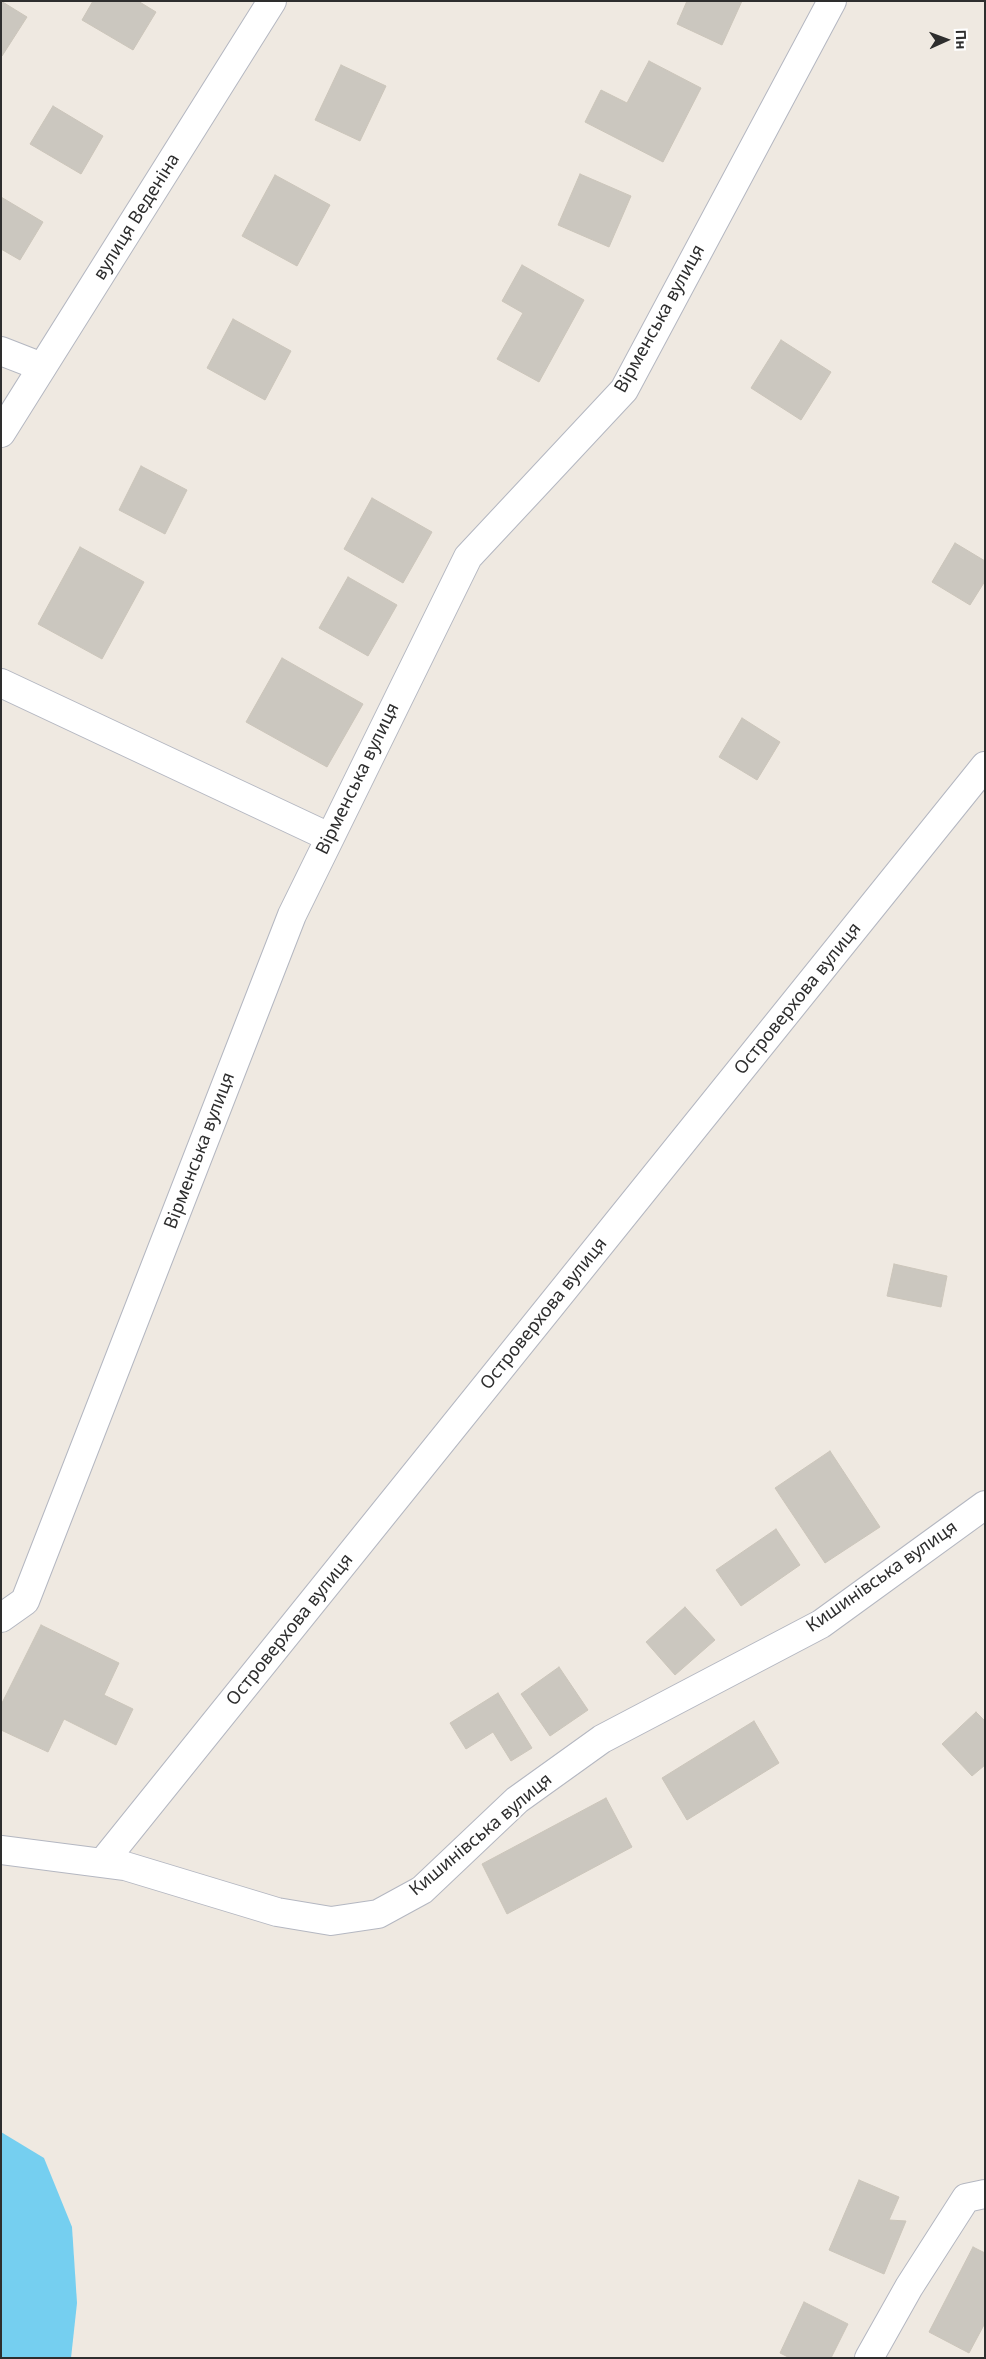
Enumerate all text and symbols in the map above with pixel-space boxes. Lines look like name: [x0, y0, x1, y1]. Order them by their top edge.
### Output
north arrow: [921, 15, 971, 65]
text: Пн: [952, 29, 971, 50]
street label: вулиця Веденіна: [89, 150, 185, 284]
street label: Вірменська вулиця: [610, 241, 710, 397]
street label: Вірменська вулиця: [312, 700, 404, 858]
street label: Островерхова вулиця: [730, 919, 866, 1079]
street label: Вірменська вулиця: [160, 1070, 240, 1232]
street label: Островерхова вулиця: [476, 1234, 612, 1394]
street label: Кишинівська вулиця: [802, 1517, 962, 1637]
street label: Островерхова вулиця: [222, 1550, 358, 1710]
street label: Кишинівська вулиця: [405, 1769, 557, 1901]

